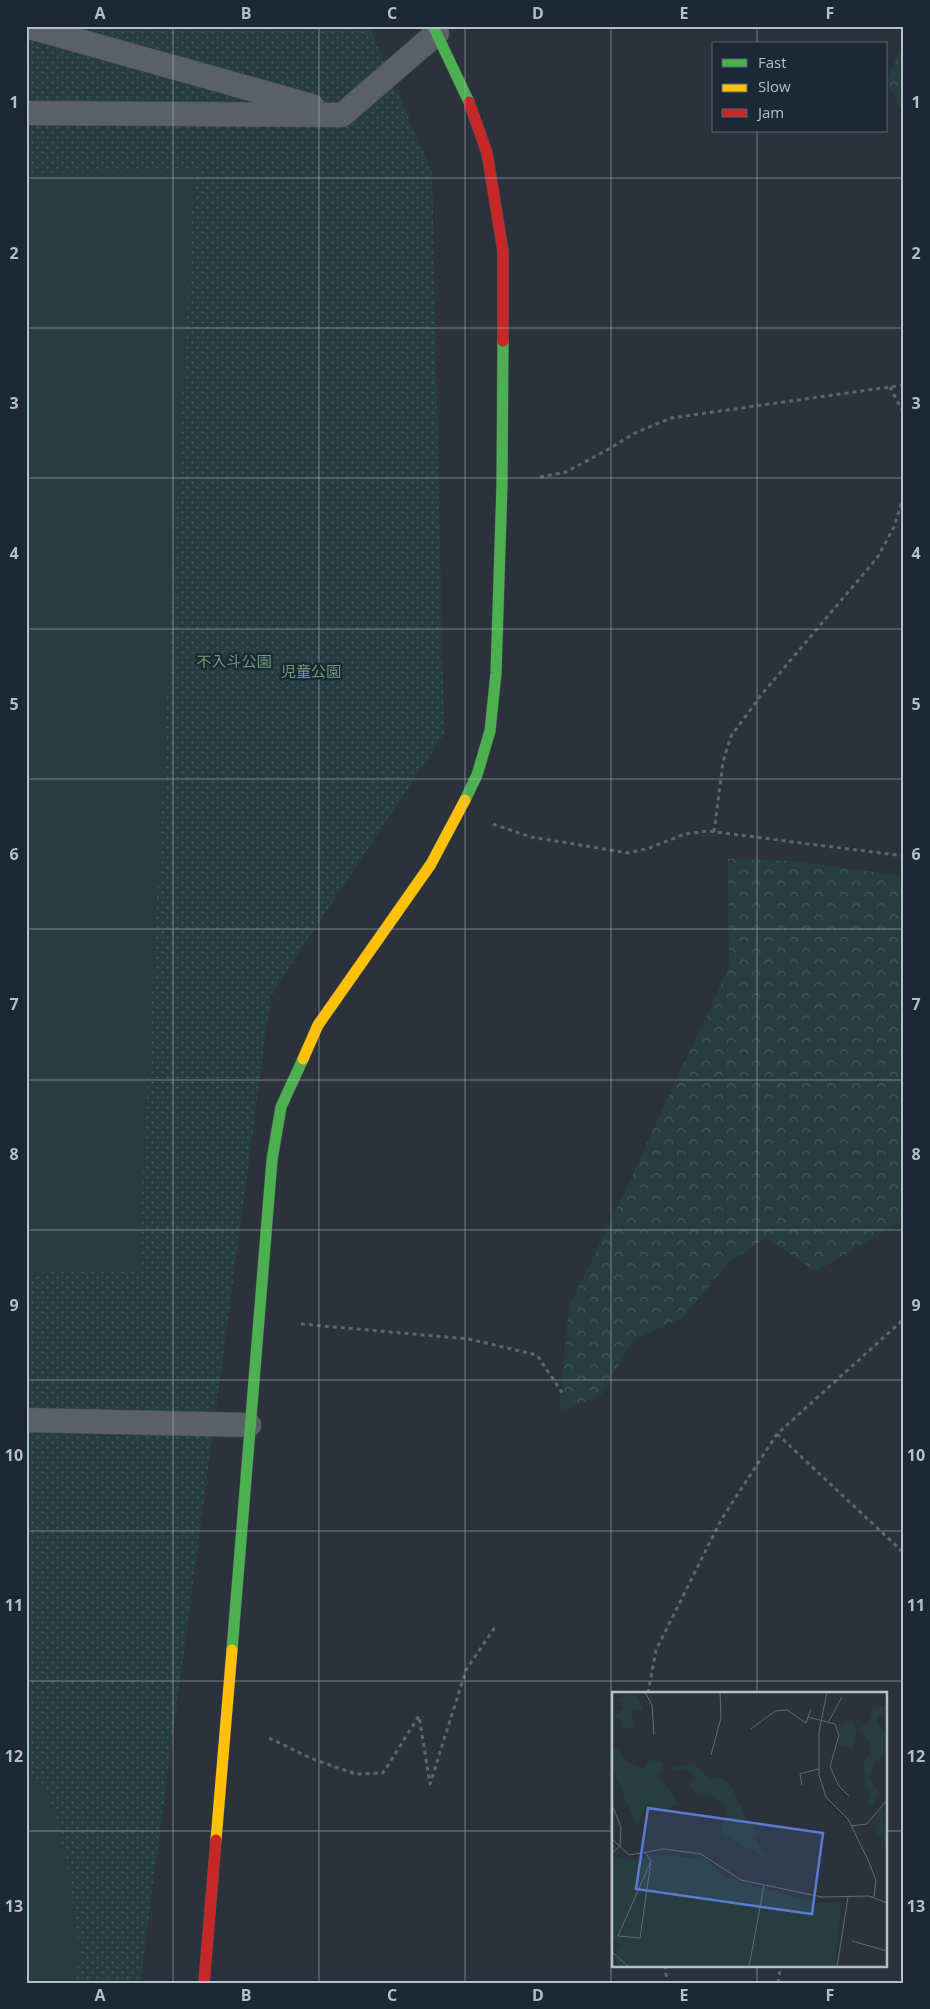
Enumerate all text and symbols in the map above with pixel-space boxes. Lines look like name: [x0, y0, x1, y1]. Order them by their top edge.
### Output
text: A: [94, 2, 106, 24]
text: B: [241, 2, 251, 24]
text: C: [387, 2, 397, 24]
text: D: [532, 2, 544, 24]
text: E: [680, 2, 689, 24]
text: F: [826, 2, 834, 24]
legend: [712, 42, 888, 132]
text: Fast: [758, 52, 787, 72]
text: Slow: [758, 76, 791, 96]
text: 1: [9, 91, 19, 113]
text: 1: [911, 91, 921, 113]
text: Jam: [756, 102, 784, 122]
text: 2: [9, 242, 19, 264]
text: 2: [911, 242, 921, 264]
text: 3: [9, 392, 19, 414]
text: 3: [911, 392, 921, 414]
text: 4: [9, 542, 19, 564]
text: 4: [911, 542, 921, 564]
park label: 不入斗公園: [196, 651, 272, 671]
park label: 児童公園: [281, 661, 341, 681]
text: 5: [9, 693, 19, 715]
text: 5: [911, 693, 921, 715]
text: 6: [9, 843, 19, 865]
text: 6: [911, 843, 921, 865]
text: 7: [9, 993, 19, 1015]
text: 7: [911, 993, 921, 1015]
text: 8: [9, 1143, 19, 1165]
text: 8: [911, 1143, 921, 1165]
text: 9: [9, 1294, 19, 1316]
text: 9: [911, 1294, 921, 1316]
text: 10: [5, 1444, 23, 1466]
text: 10: [907, 1444, 925, 1466]
text: 11: [5, 1594, 23, 1616]
text: 11: [907, 1594, 925, 1616]
inset map: [612, 1692, 888, 1966]
text: 12: [5, 1745, 23, 1767]
text: 12: [907, 1745, 925, 1767]
text: 13: [5, 1895, 23, 1917]
text: 13: [907, 1895, 925, 1917]
text: A: [94, 1984, 106, 2006]
text: B: [241, 1984, 251, 2006]
text: C: [387, 1984, 397, 2006]
text: D: [532, 1984, 544, 2006]
text: E: [680, 1984, 689, 2006]
text: F: [826, 1984, 834, 2006]

